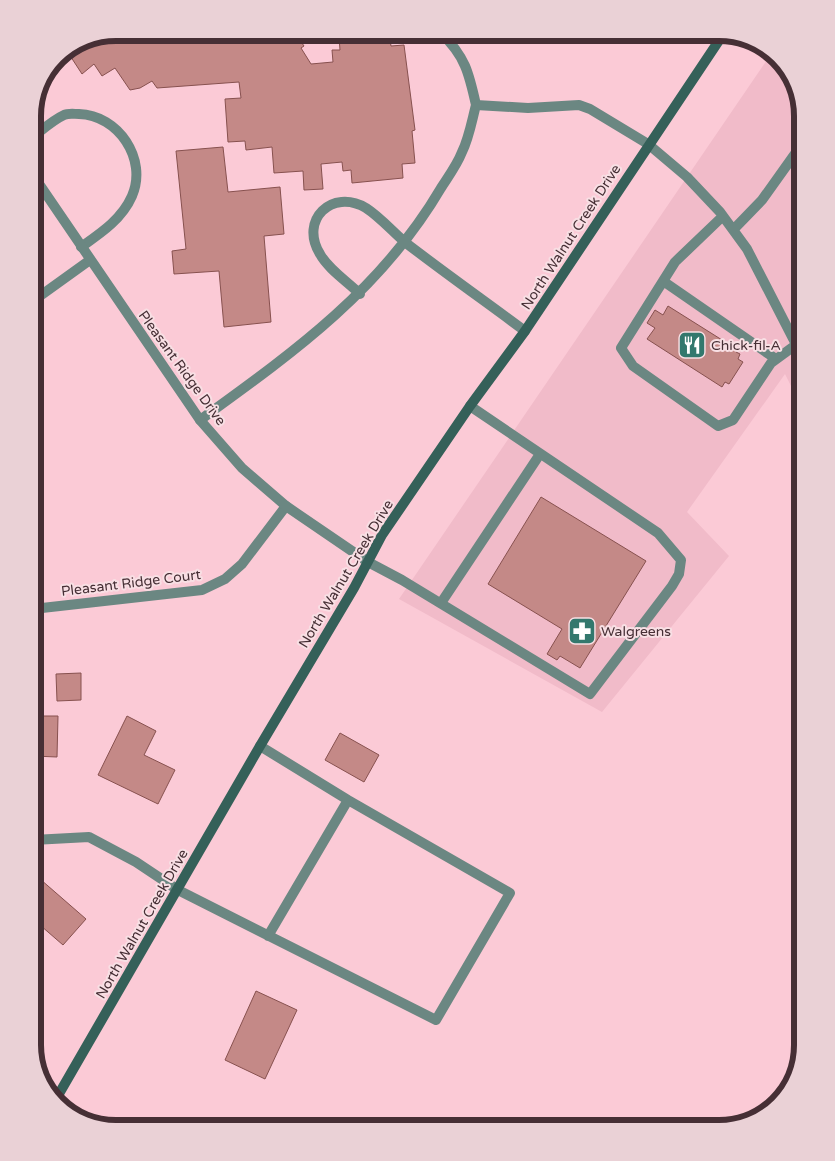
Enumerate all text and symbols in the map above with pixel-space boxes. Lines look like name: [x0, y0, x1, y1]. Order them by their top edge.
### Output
street label: North Walnut Creek Drive: [518, 161, 624, 313]
street label: Pleasant Ridge Drive: [135, 307, 229, 429]
restaurant icon: Chick-fil-A: [677, 330, 707, 360]
place label: Chick-fil-A: [711, 337, 781, 354]
street label: North Walnut Creek Drive: [295, 497, 397, 651]
street label: Pleasant Ridge Court: [60, 566, 202, 600]
pharmacy icon: Walgreens: [567, 616, 597, 646]
place label: Walgreens: [601, 623, 671, 640]
street label: North Walnut Creek Drive: [92, 846, 192, 1002]

